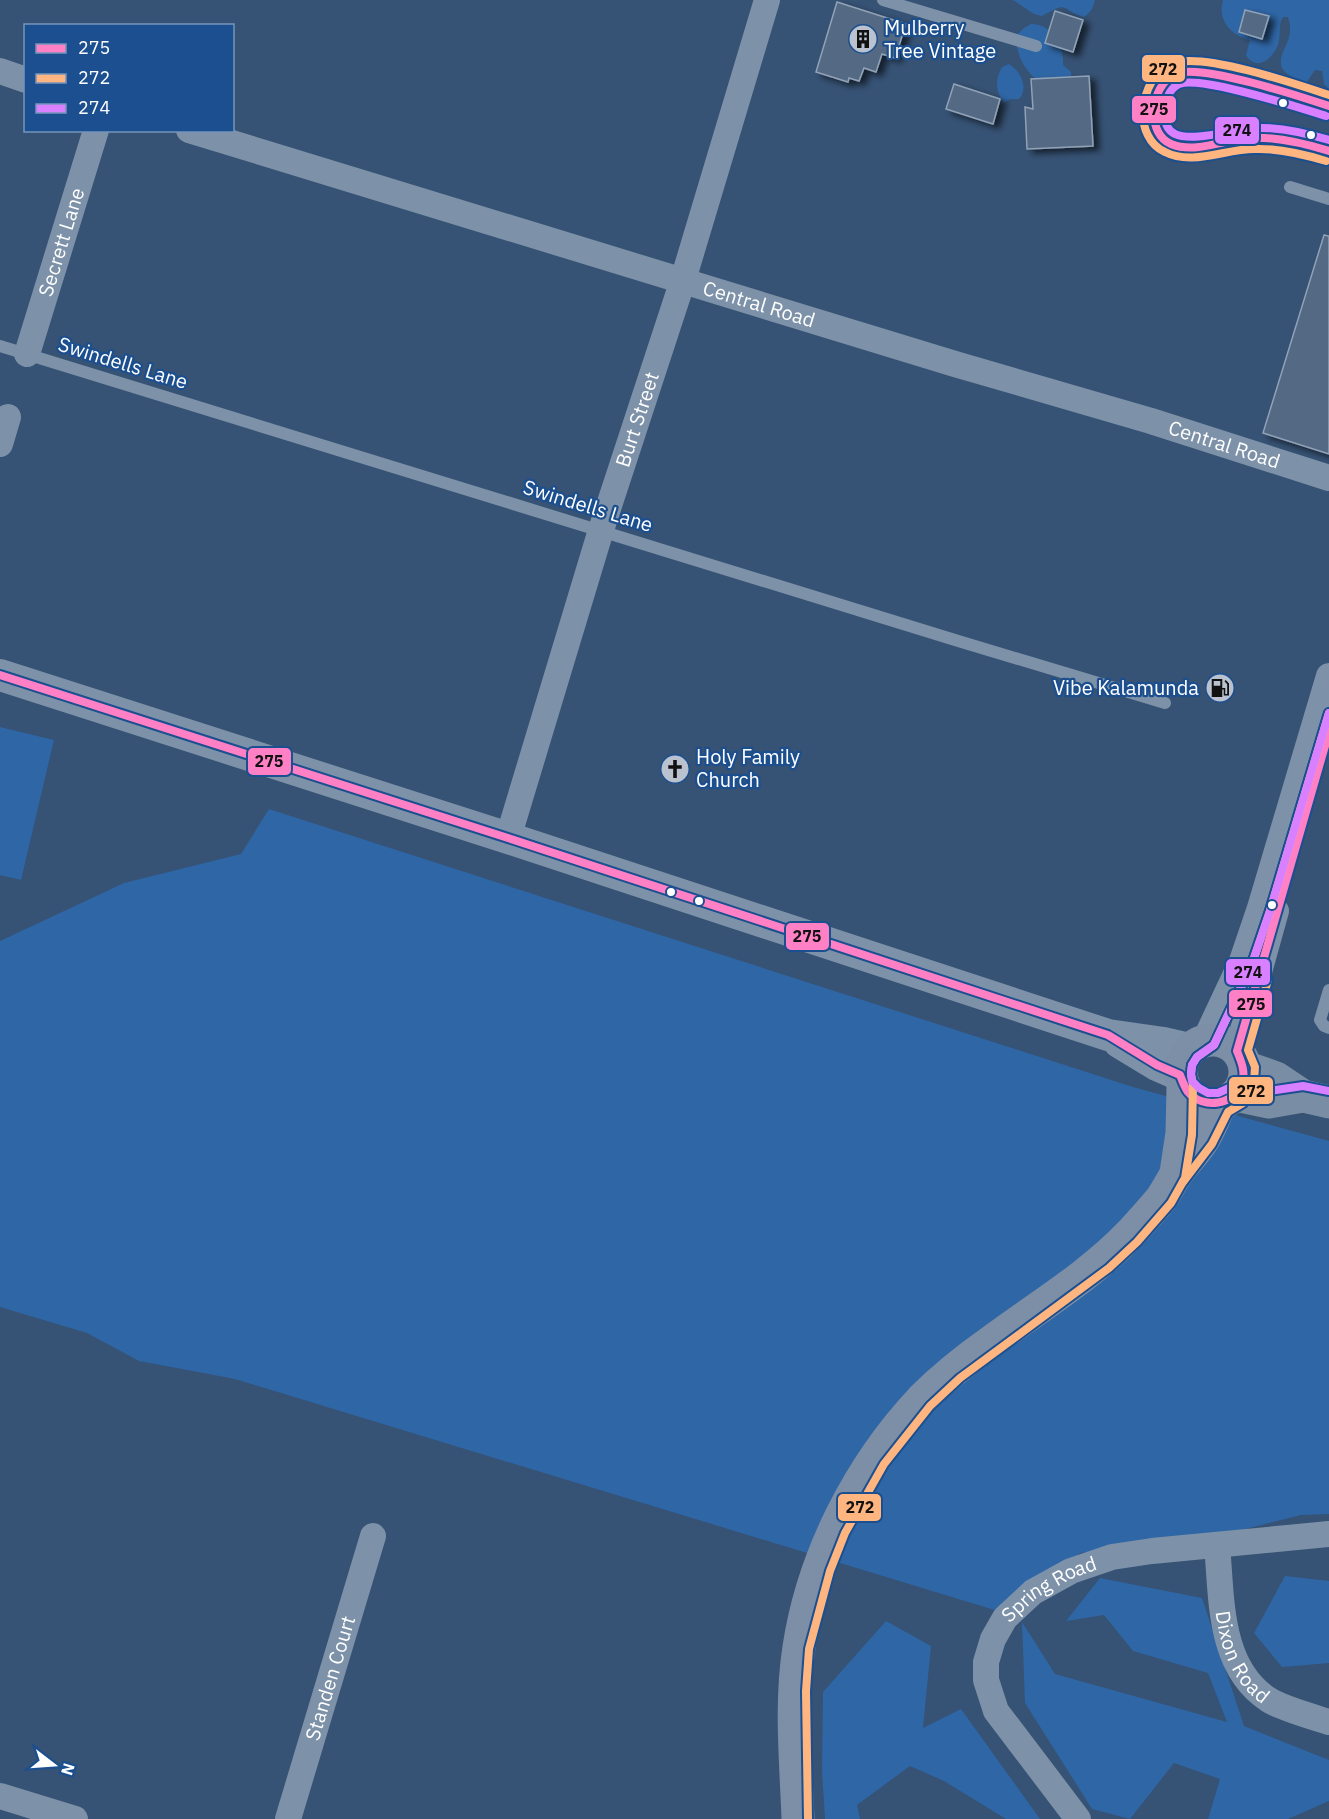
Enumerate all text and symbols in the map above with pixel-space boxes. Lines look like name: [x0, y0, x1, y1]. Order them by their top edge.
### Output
place label: Mulberry Tree Vintage: [884, 14, 996, 64]
building icon: Mulberry Tree Vintage: [847, 23, 879, 55]
legend: [24, 24, 234, 132]
text: 275: [78, 36, 110, 59]
line badge: 272: [1141, 54, 1186, 83]
text: 272: [1149, 59, 1177, 79]
text: 272: [78, 66, 110, 89]
line badge: 275: [1131, 95, 1177, 124]
text: 274: [78, 96, 111, 119]
unlabelled marker: [1277, 97, 1289, 109]
text: 275: [1140, 99, 1169, 119]
line badge: 274: [1214, 116, 1260, 145]
text: 274: [1223, 120, 1252, 140]
unlabelled marker: [1305, 129, 1317, 141]
street label: Secrett Lane: [31, 184, 90, 300]
street label: Central Road: [700, 274, 819, 333]
street label: Swindells Lane: [55, 330, 191, 395]
street label: Burt Street: [609, 368, 665, 470]
street label: Central Road: [1165, 413, 1284, 475]
street label: Swindells Lane: [520, 473, 656, 538]
fuel station icon: Vibe Kalamunda: [1204, 672, 1236, 704]
place label: Vibe Kalamunda: [1053, 674, 1199, 701]
place label: Holy Family Church: [696, 743, 800, 793]
line badge: 275: [247, 747, 292, 776]
text: 275: [255, 751, 284, 771]
church icon: Holy Family Church: [659, 753, 691, 785]
unlabelled marker: [665, 886, 677, 898]
unlabelled marker: [693, 895, 705, 907]
unlabelled marker: [1266, 899, 1278, 911]
line badge: 275: [785, 922, 830, 951]
text: 275: [793, 926, 822, 946]
line badge: 274: [1225, 958, 1271, 986]
text: 274: [1234, 962, 1263, 982]
line badge: 275: [1228, 989, 1273, 1018]
text: 275: [1237, 994, 1266, 1014]
line badge: 272: [1228, 1076, 1274, 1105]
text: 272: [1237, 1081, 1265, 1101]
line badge: 272: [837, 1493, 882, 1522]
text: 272: [846, 1497, 874, 1517]
street label: Spring Road: [995, 1549, 1100, 1628]
street label: Dixon Road: [1210, 1609, 1276, 1709]
street label: Standen Court: [298, 1612, 361, 1744]
north arrow: [24, 1735, 84, 1795]
text: N: [57, 1761, 80, 1778]

